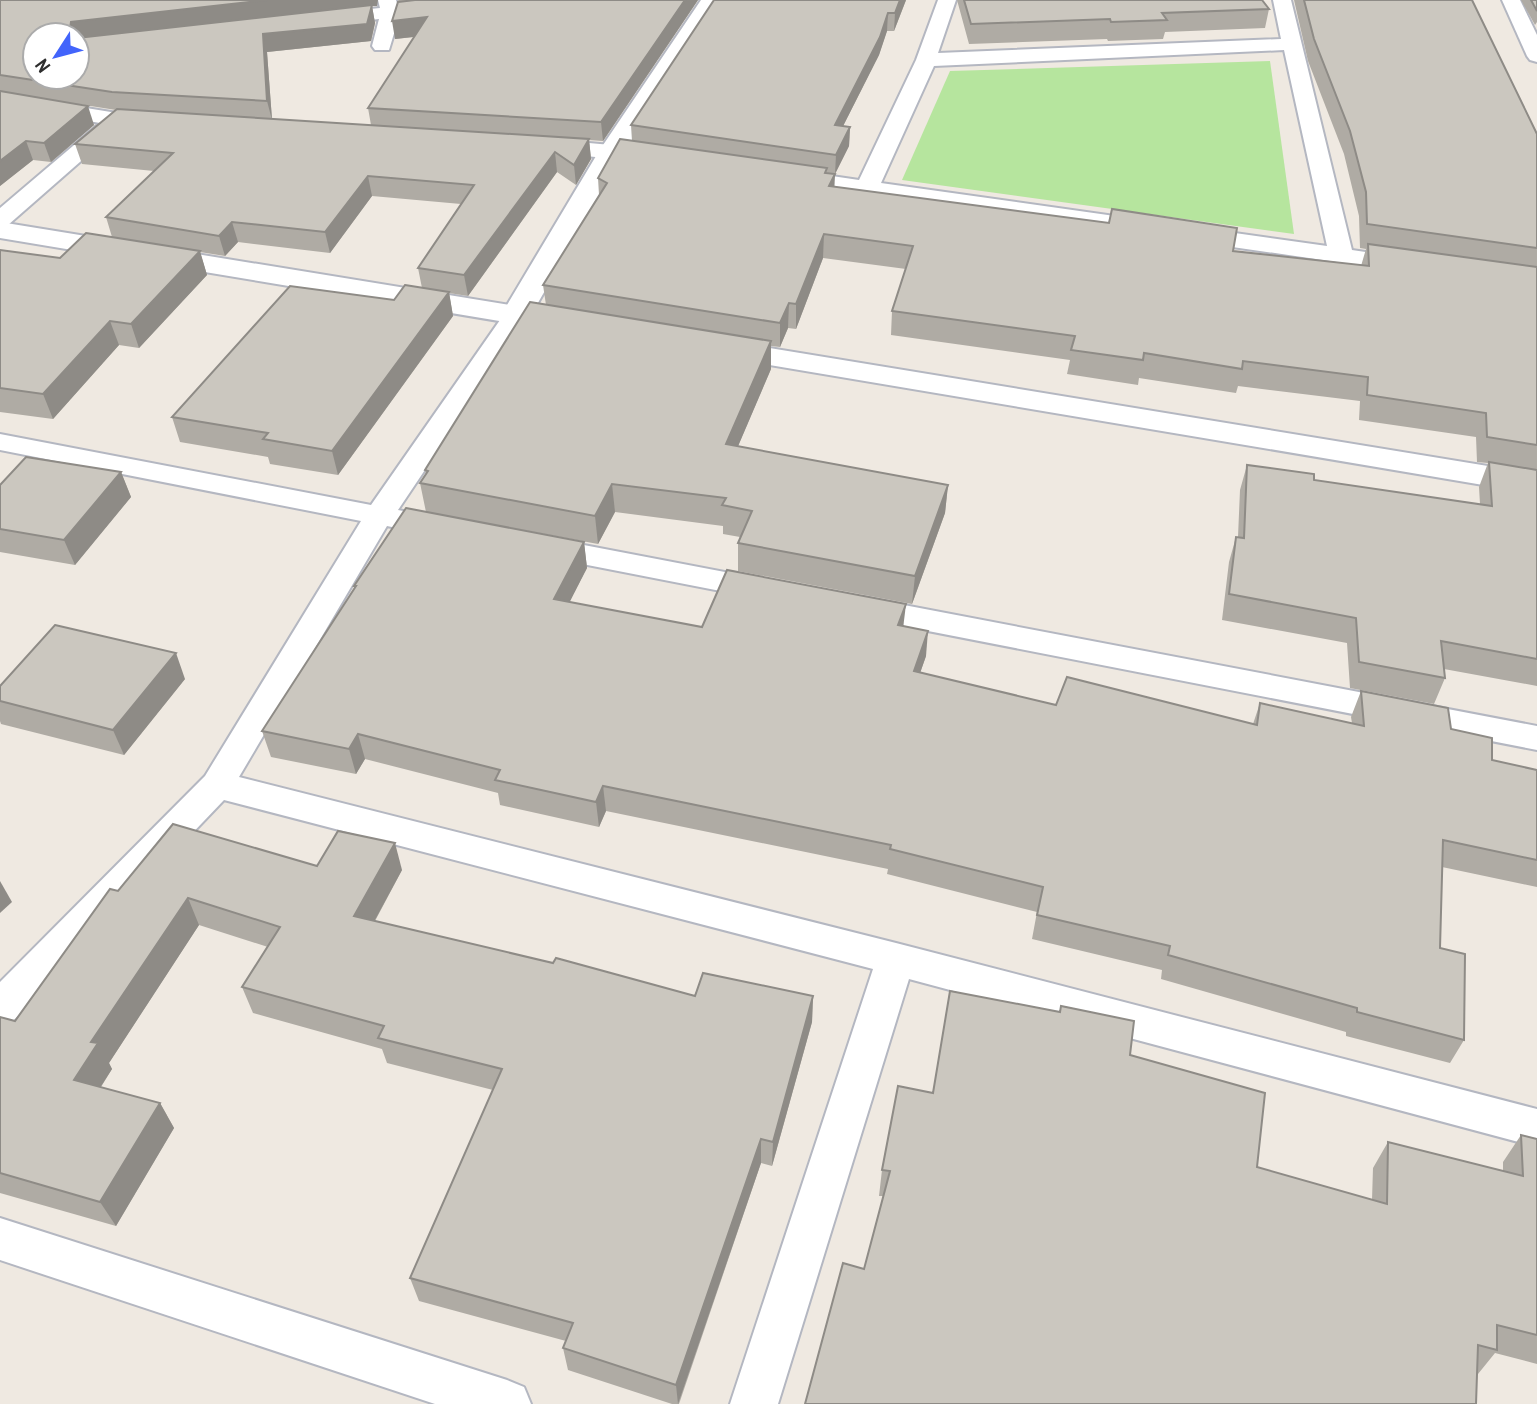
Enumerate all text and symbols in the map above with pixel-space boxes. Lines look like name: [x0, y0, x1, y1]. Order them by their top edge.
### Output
north arrow: [21, 21, 91, 91]
text: N: [28, 54, 56, 78]

